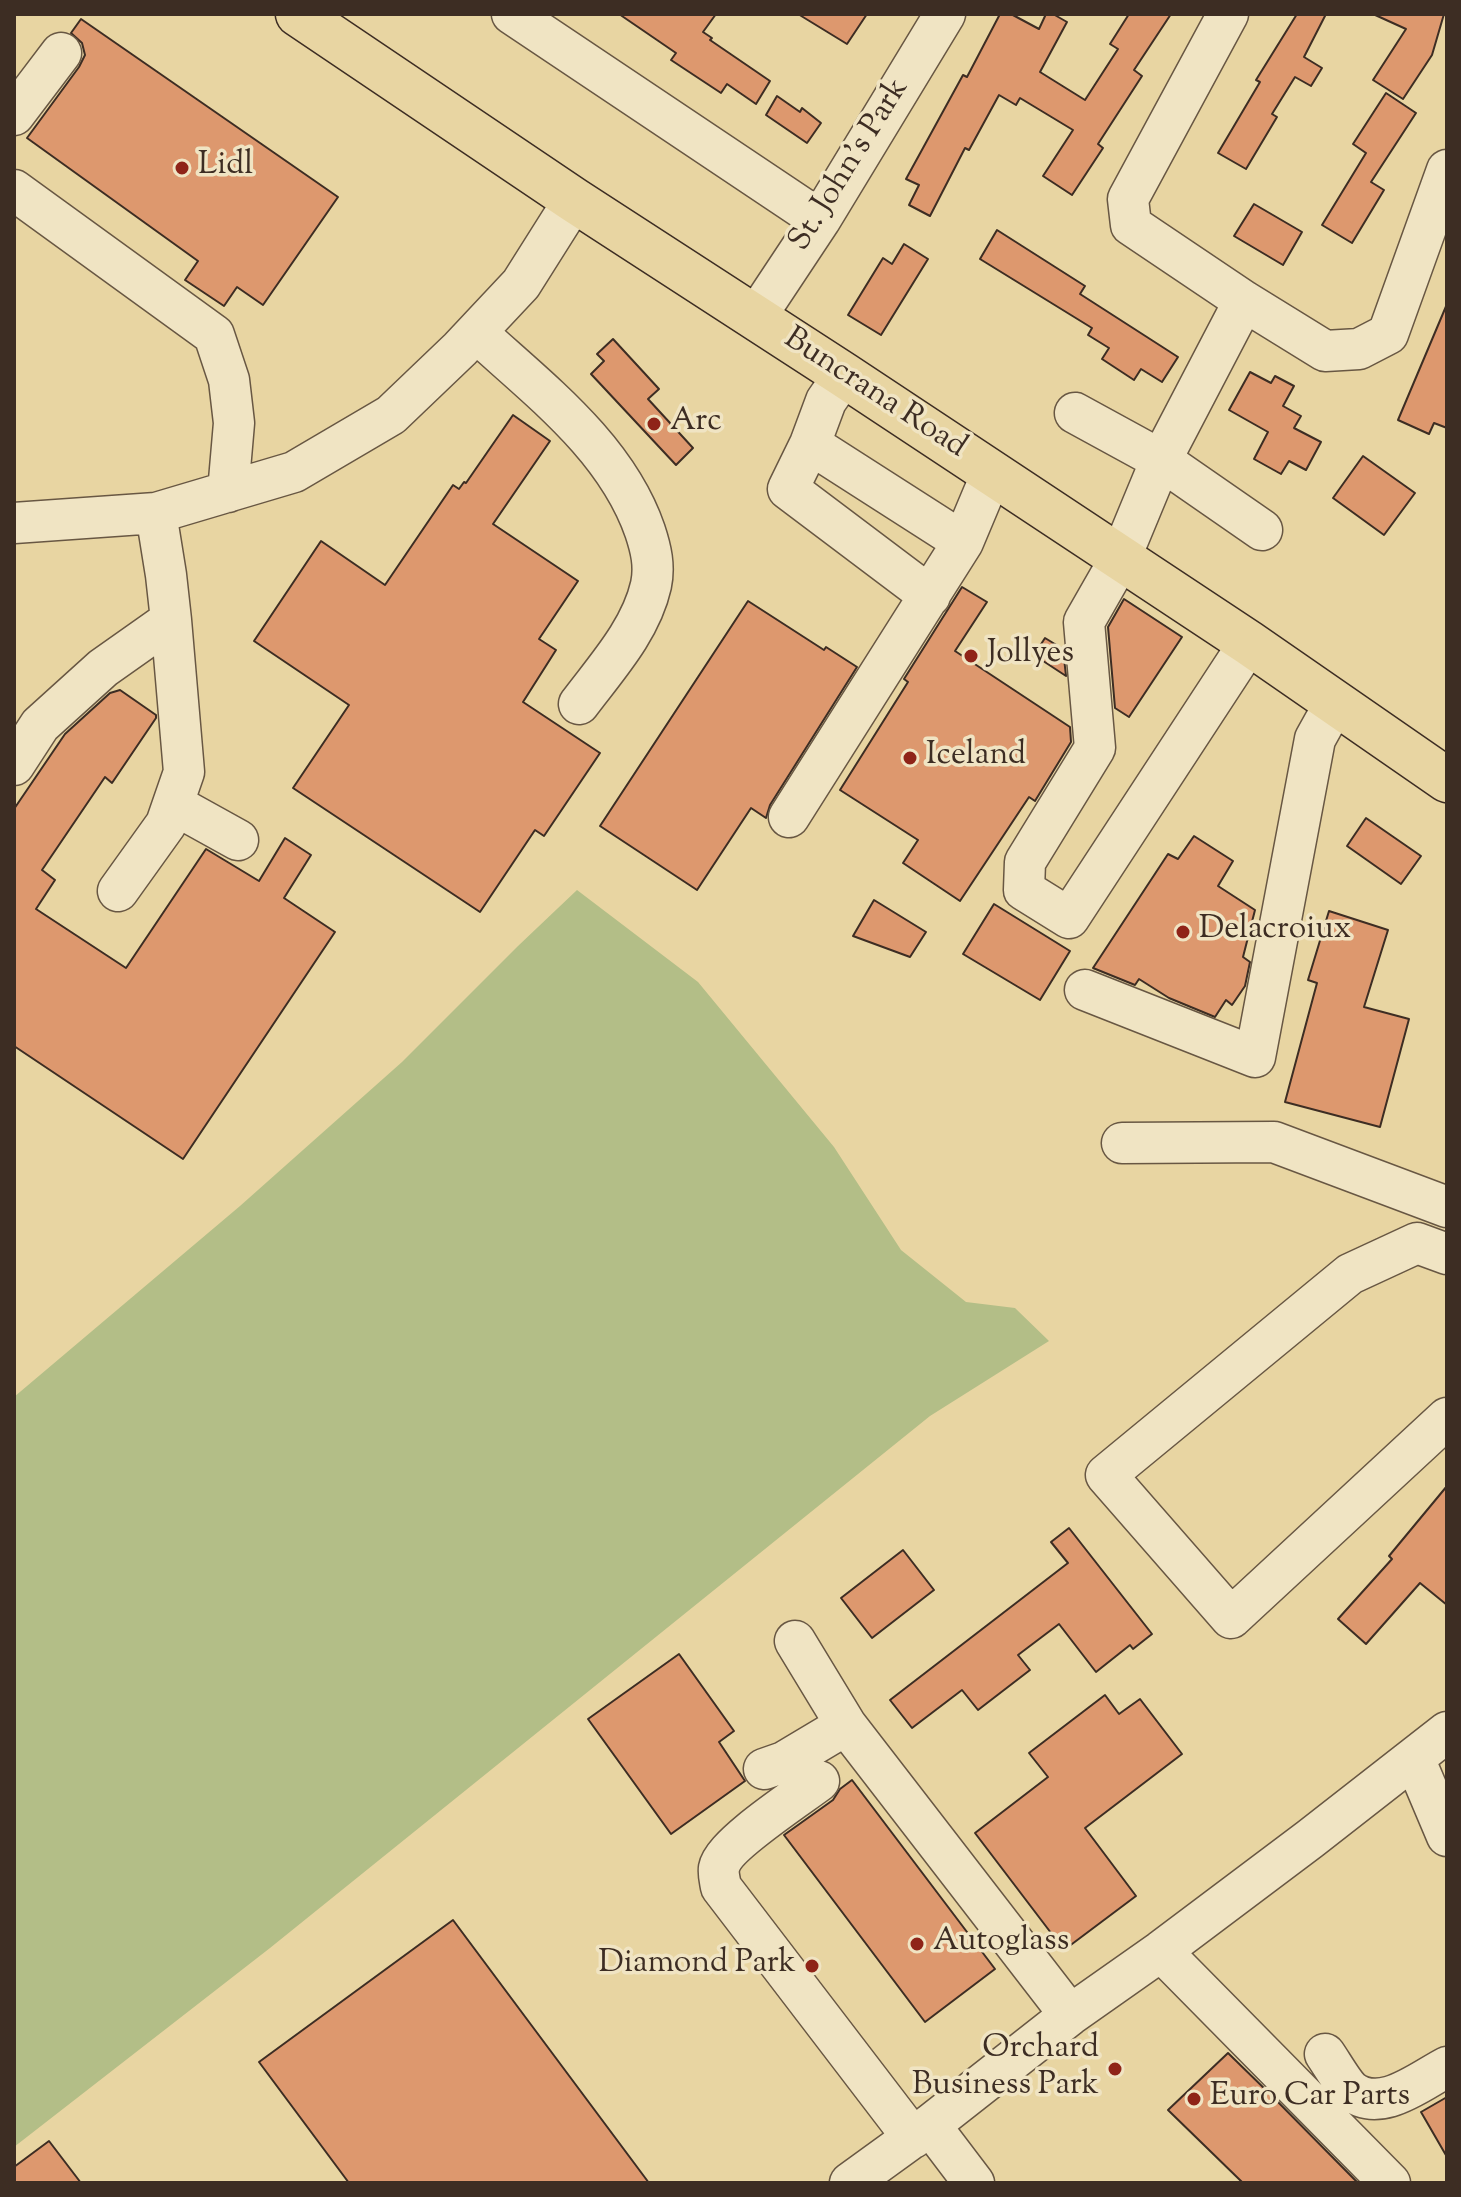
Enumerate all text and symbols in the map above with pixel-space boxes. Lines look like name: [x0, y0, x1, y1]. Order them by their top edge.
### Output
street label: St. John's Park: [783, 73, 919, 259]
place label: Lidl: [198, 149, 253, 187]
marker: Lidl: [173, 159, 191, 177]
street label: Buncrana Road: [775, 321, 973, 469]
place label: Arc: [670, 405, 722, 443]
marker: Arc: [645, 415, 663, 433]
place label: Jollyes: [987, 637, 1074, 675]
marker: Jollyes: [962, 647, 980, 665]
place label: Iceland: [926, 739, 1026, 777]
marker: Iceland: [901, 749, 919, 767]
place label: Delacroiux: [1199, 913, 1351, 951]
marker: Delacroiux: [1174, 923, 1192, 941]
place label: Autoglass: [933, 1925, 1069, 1963]
marker: Autoglass: [908, 1935, 926, 1953]
place label: Diamond Park: [598, 1947, 796, 1985]
marker: Diamond Park: [803, 1957, 821, 1975]
place label: Orchard Business Park: [912, 2032, 1099, 2107]
marker: Orchard Business Park: [1106, 2060, 1124, 2078]
place label: Euro Car Parts: [1210, 2080, 1410, 2118]
marker: Euro Car Parts: [1185, 2090, 1203, 2108]

